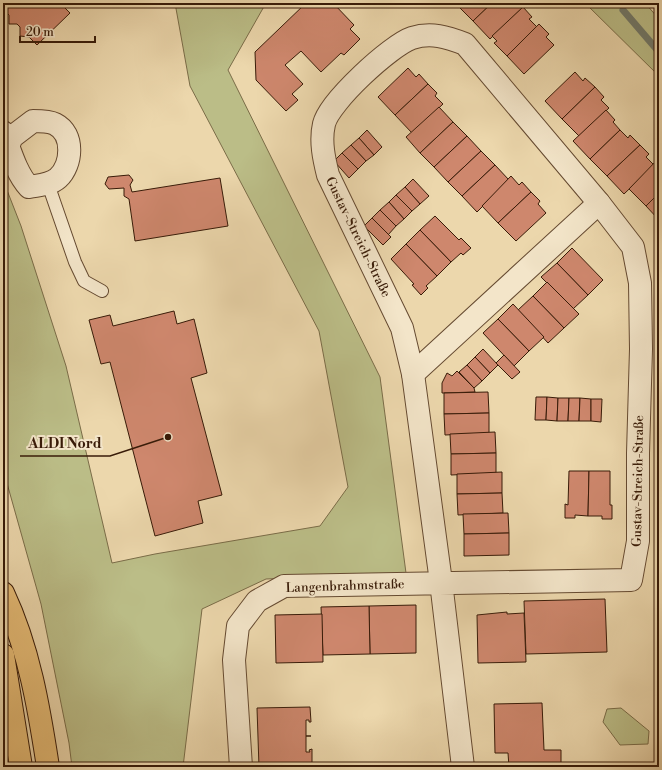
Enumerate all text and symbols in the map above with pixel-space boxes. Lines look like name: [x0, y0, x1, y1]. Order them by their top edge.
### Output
scale bar: [20, 18, 95, 44]
text: 20 m: [26, 25, 54, 40]
street label: Gustav-Streich-Straße: [322, 174, 394, 300]
street label: Gustav-Streich-Straße: [629, 414, 647, 547]
callout: ALDI Nord: [20, 430, 110, 456]
text: ALDI Nord: [27, 435, 102, 453]
street label: Langenbrahmstraße: [285, 576, 405, 596]

